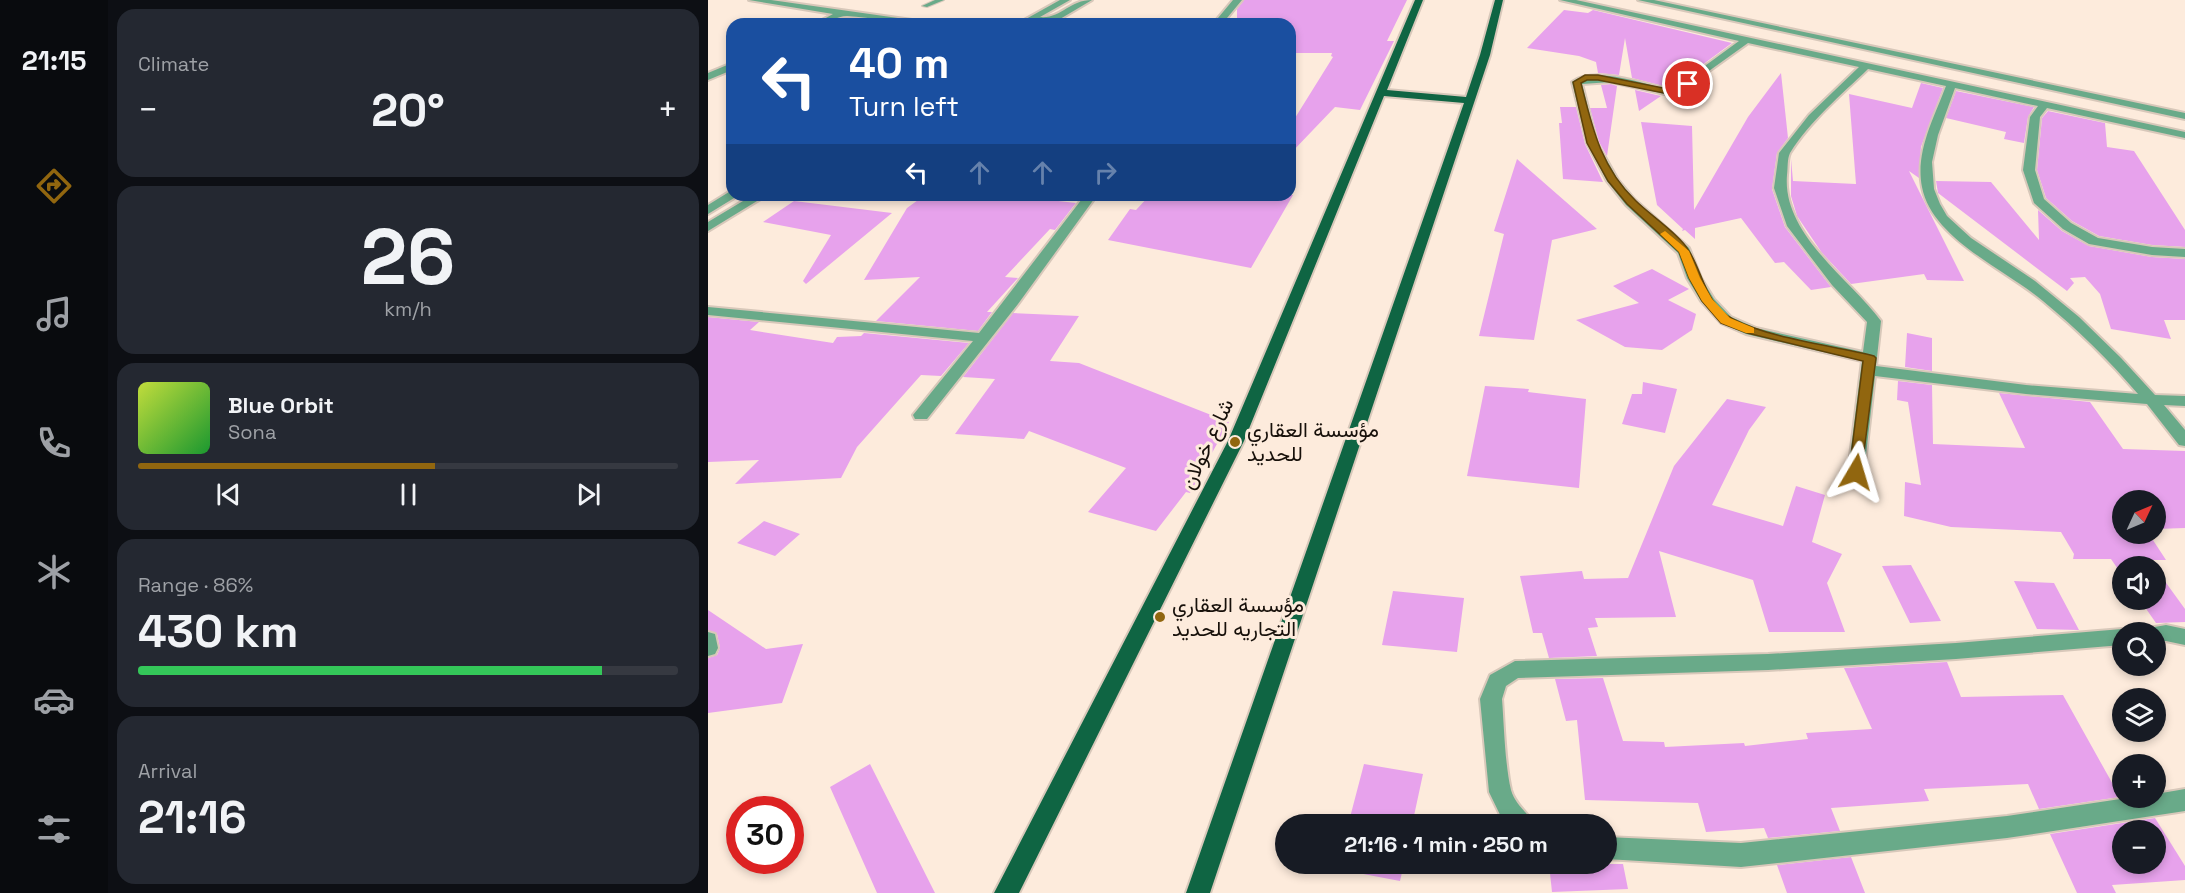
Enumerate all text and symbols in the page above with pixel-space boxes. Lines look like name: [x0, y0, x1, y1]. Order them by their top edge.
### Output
text: 40 m: [849, 37, 949, 90]
icon: left: [750, 42, 828, 120]
text: 21:15: [22, 43, 86, 78]
text: Climate: [138, 51, 209, 77]
pin: [1662, 58, 1713, 109]
icon: arrive: [1671, 67, 1704, 100]
text: 20°: [371, 82, 445, 139]
text: −: [138, 89, 158, 131]
text: +: [658, 89, 678, 131]
text: Turn left: [849, 89, 959, 124]
icon: left: [900, 156, 933, 189]
icon: ahead: [963, 156, 996, 189]
icon: ahead: [1026, 156, 1059, 189]
icon: right: [1089, 156, 1122, 189]
icon: directions: [33, 165, 75, 207]
text: 26: [361, 207, 455, 307]
icon: music: [33, 293, 75, 335]
text: km/h: [384, 296, 432, 322]
text: Blue Orbit: [228, 391, 334, 419]
street label: شارع خولان: [1174, 394, 1240, 494]
place label: مؤسسة العقاري للحديد: [1247, 416, 1379, 467]
text: Sona: [228, 419, 276, 445]
icon: phone: [33, 422, 75, 464]
marker: مؤسسة العقاري للحديد: [1228, 435, 1242, 449]
position arrow: [1824, 440, 1888, 504]
icon: previous: [212, 478, 245, 511]
icon: pause: [392, 478, 425, 511]
icon: next: [572, 478, 605, 511]
north arrow: [2112, 490, 2166, 544]
map controls: [2112, 490, 2166, 874]
icon: climate: [33, 551, 75, 593]
button: sound: [2112, 556, 2166, 610]
text: Range · 86%: [138, 572, 253, 598]
place label: مؤسسة العقاري التجاريه للحديد: [1172, 591, 1304, 642]
text: 430 km: [138, 603, 298, 660]
marker: مؤسسة العقاري التجاريه للحديد: [1153, 610, 1167, 624]
button: search: [2112, 622, 2166, 676]
icon: car: [33, 679, 75, 721]
button: layers: [2112, 688, 2166, 742]
button: +: [2112, 754, 2166, 808]
text: Arrival: [138, 758, 197, 784]
text: 21:16: [138, 789, 247, 846]
speed limit sign: 30: [726, 796, 804, 874]
icon: filters: [33, 808, 75, 850]
button: −: [2112, 820, 2166, 874]
text: 21:16 · 1 min · 250 m: [1344, 830, 1548, 858]

